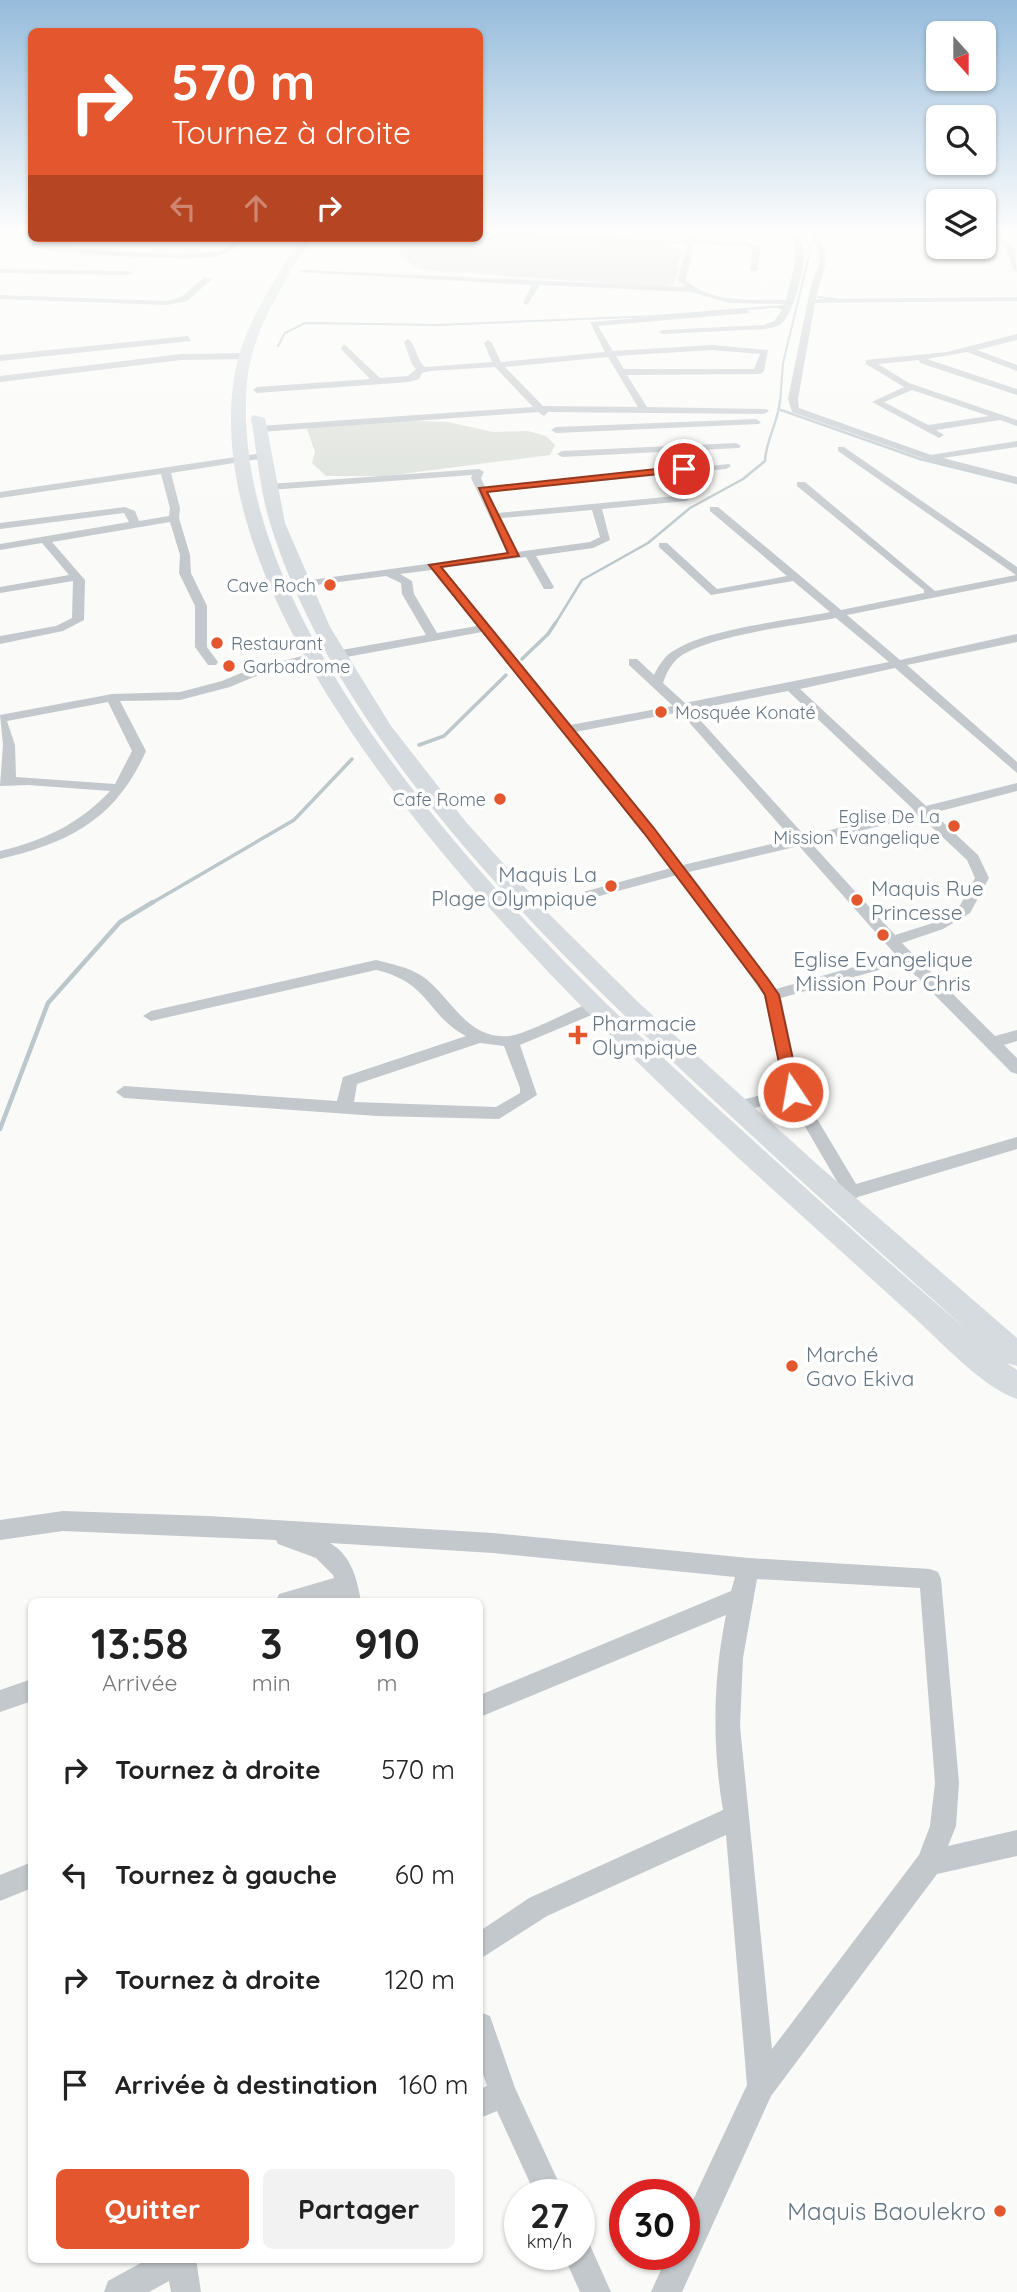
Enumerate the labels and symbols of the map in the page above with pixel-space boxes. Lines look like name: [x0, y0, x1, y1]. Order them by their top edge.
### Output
north arrow: [926, 21, 996, 91]
pin: [654, 439, 714, 499]
place label: Cave Roch: [227, 574, 316, 597]
marker: Cave Roch: [322, 577, 338, 593]
place label: Restaurant: [231, 632, 323, 655]
marker: Restaurant: [209, 635, 225, 651]
place label: Garbadrome: [243, 655, 350, 678]
marker: Garbadrome: [221, 658, 237, 674]
place label: Mosquée Konaté: [675, 701, 816, 724]
marker: Mosquée Konaté: [653, 704, 669, 720]
place label: Cafe Rome: [393, 788, 486, 811]
marker: Cafe Rome: [492, 791, 508, 807]
place label: Eglise De La Mission Evangelique: [773, 805, 940, 849]
marker: Eglise De La Mission Evangelique: [946, 818, 962, 834]
place label: Maquis La Plage Olympique: [431, 861, 597, 911]
place label: Maquis Rue Princesse: [871, 875, 984, 925]
marker: Maquis La Plage Olympique: [603, 878, 619, 894]
marker: Maquis Rue Princesse: [849, 892, 865, 908]
marker: Eglise Evangelique Mission Pour Chris: [875, 927, 891, 943]
place label: Eglise Evangelique Mission Pour Chris: [793, 946, 973, 996]
place label: Pharmacie Olympique: [592, 1010, 697, 1060]
marker: Pharmacie Olympique: [570, 1027, 586, 1043]
position arrow: [756, 1055, 830, 1129]
place label: Marché Gavo Ekiva: [806, 1341, 914, 1391]
marker: Marché Gavo Ekiva: [784, 1358, 800, 1374]
speed limit sign: 30: [609, 2179, 700, 2270]
place label: Maquis Baoulekro: [787, 2196, 986, 2226]
marker: Maquis Baoulekro: [992, 2203, 1008, 2219]

